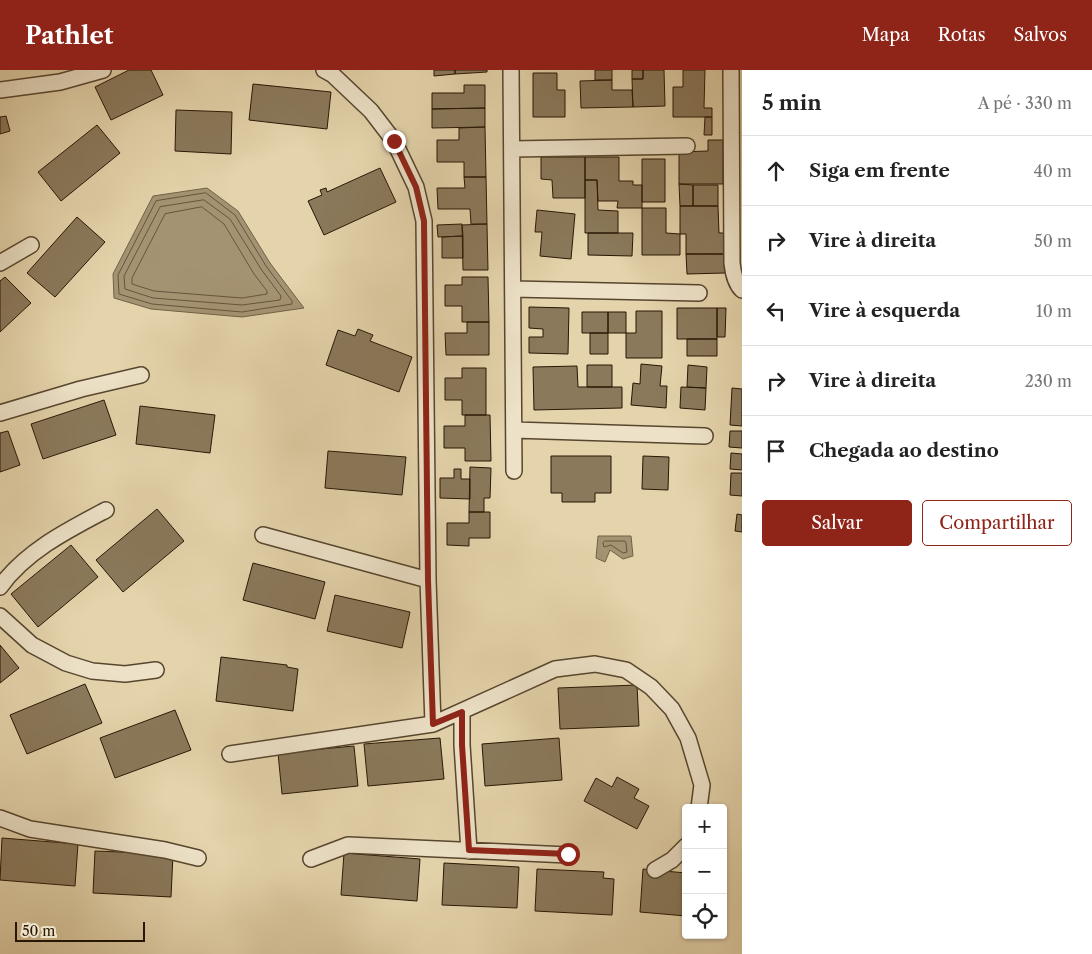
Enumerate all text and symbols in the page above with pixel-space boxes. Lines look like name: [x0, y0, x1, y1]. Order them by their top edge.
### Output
text: Pathlet: [25, 21, 113, 50]
text: Mapa: [862, 24, 910, 46]
text: Rotas: [938, 24, 986, 46]
text: Salvos: [1014, 24, 1067, 46]
text: 5 min: [762, 90, 822, 115]
text: A pé · 330 m: [978, 93, 1072, 113]
route end: [383, 130, 406, 153]
icon: ahead: [762, 157, 790, 185]
text: Siga em frente: [809, 159, 950, 182]
text: 40 m: [1033, 161, 1072, 181]
icon: right: [762, 227, 790, 255]
text: Vire à direita: [809, 229, 936, 252]
text: 50 m: [1034, 231, 1072, 251]
icon: left: [762, 297, 790, 325]
text: Vire à esquerda: [809, 299, 960, 322]
text: 10 m: [1036, 301, 1072, 321]
icon: right: [762, 367, 790, 395]
text: Vire à direita: [809, 369, 936, 392]
text: 230 m: [1025, 371, 1072, 391]
icon: arrive: [762, 437, 790, 465]
text: Chegada ao destino: [809, 439, 999, 462]
button: Salvar: [762, 500, 912, 546]
button: Compartilhar: [922, 500, 1072, 546]
map controls: [682, 804, 727, 939]
button: +: [682, 804, 727, 849]
route start: [557, 843, 580, 866]
button: −: [682, 849, 727, 894]
button: locate: [682, 894, 727, 939]
scale bar: [15, 919, 145, 942]
text: 50 m: [22, 922, 55, 940]

